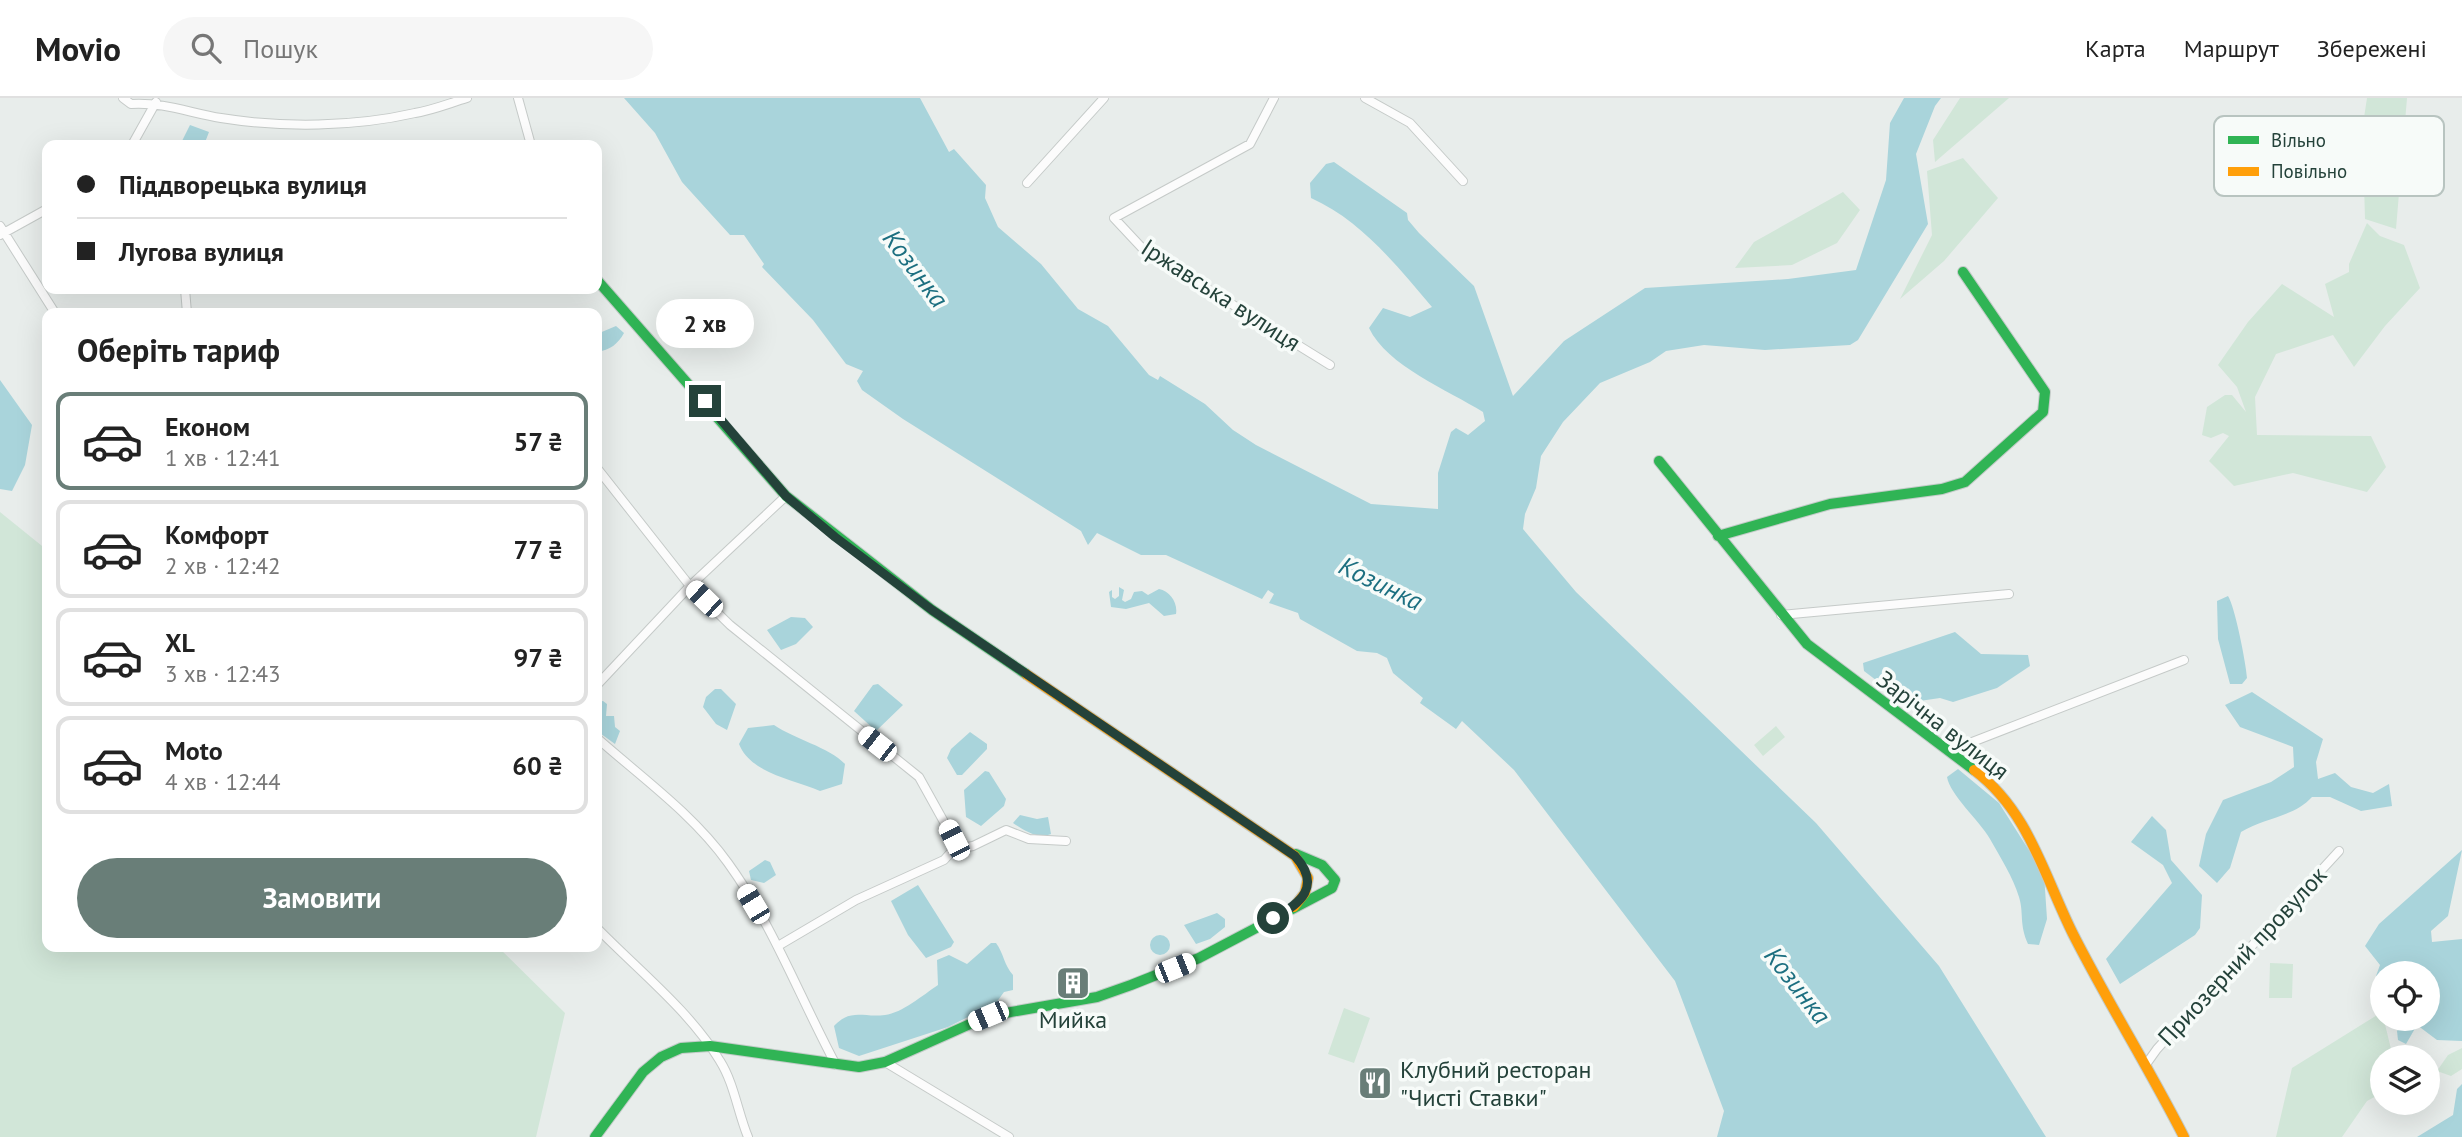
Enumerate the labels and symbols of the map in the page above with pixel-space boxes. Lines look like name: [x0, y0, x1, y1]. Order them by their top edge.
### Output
legend: [2214, 116, 2444, 196]
text: Вільно: [2271, 128, 2326, 152]
text: Повільно: [2271, 159, 2347, 183]
water label: Козинка: [876, 223, 956, 314]
street label: Іржавська вулиця: [1135, 232, 1307, 358]
callout: 2 хв: [656, 300, 754, 348]
route end: [689, 385, 721, 417]
water label: Козинка: [1334, 549, 1429, 617]
car: [682, 577, 727, 621]
street label: Зарічна вулиця: [1870, 664, 2016, 786]
car: [854, 723, 901, 765]
car: [936, 817, 973, 863]
street label: Приозерний провулок: [2151, 859, 2333, 1052]
car: [734, 881, 773, 927]
route start: [1257, 902, 1289, 934]
water label: Козинка: [1758, 940, 1839, 1030]
car: [1152, 950, 1199, 986]
building icon: Мийка: [1054, 964, 1092, 1002]
car: [965, 998, 1012, 1034]
place label: Мийка: [1039, 1004, 1107, 1035]
place label: Клубний ресторан "Чисті Ставки": [1400, 1054, 1592, 1113]
restaurant icon: Клубний ресторан "Чисті Ставки": [1356, 1064, 1394, 1102]

